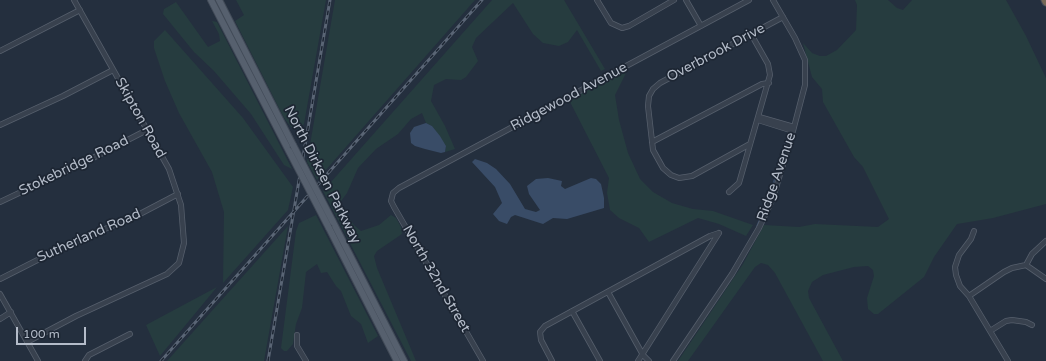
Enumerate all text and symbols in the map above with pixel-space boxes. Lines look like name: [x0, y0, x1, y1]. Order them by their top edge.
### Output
street label: Overbrook Drive: [664, 20, 768, 86]
street label: Ridgewood Avenue: [508, 59, 630, 135]
street label: Skipton Road: [111, 75, 169, 161]
street label: North Dirksen Parkway: [280, 103, 364, 247]
street label: Ridge Avenue: [754, 130, 800, 224]
street label: Stokebridge Road: [17, 132, 131, 200]
street label: Sutherland Road: [35, 206, 143, 266]
street label: North 32nd Street: [398, 222, 474, 336]
scale bar: [18, 319, 88, 345]
text: 100 m: [23, 327, 60, 341]

